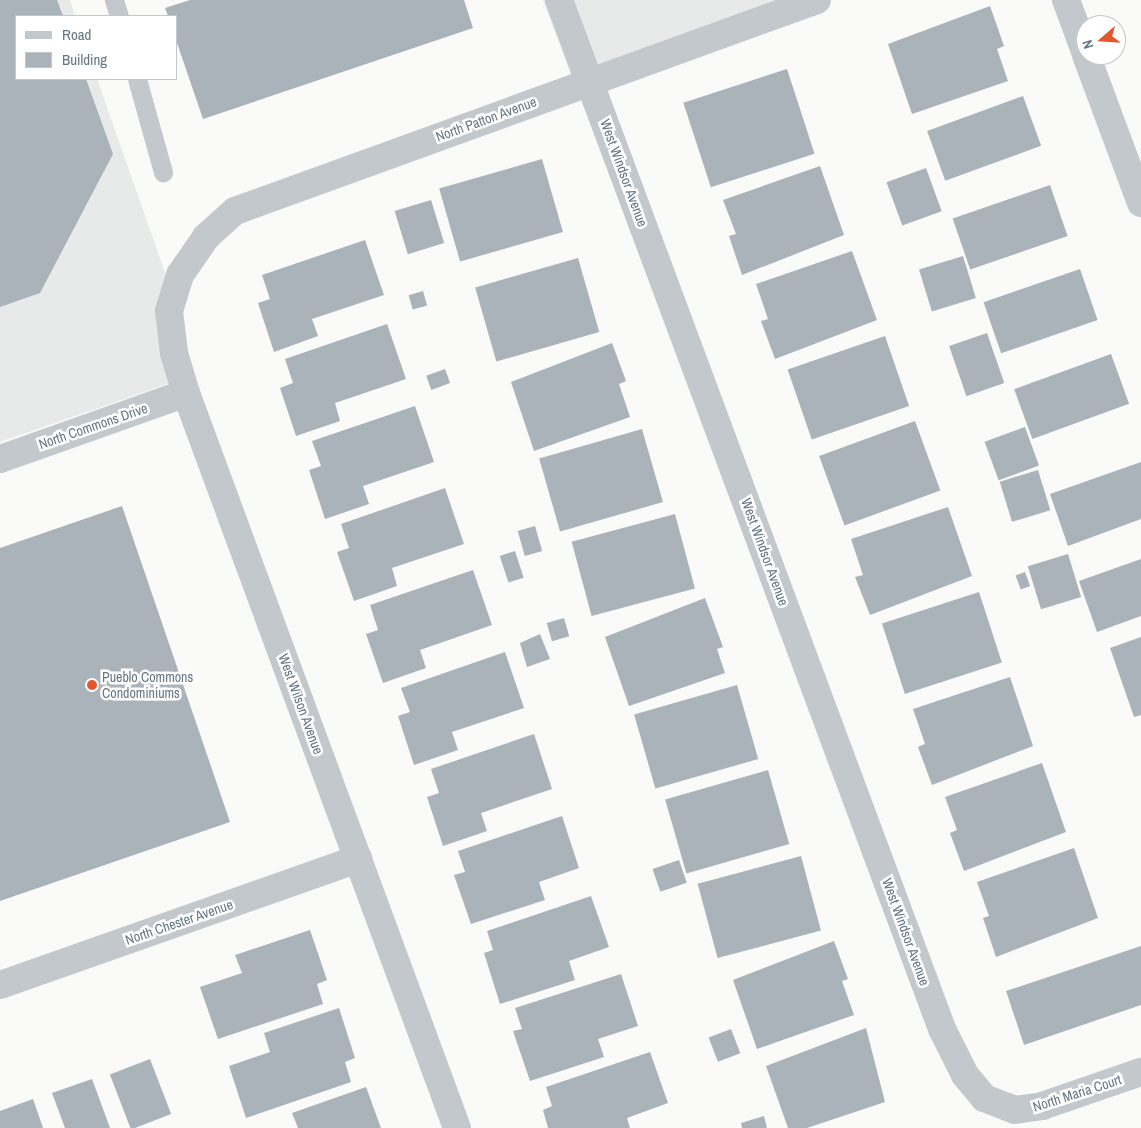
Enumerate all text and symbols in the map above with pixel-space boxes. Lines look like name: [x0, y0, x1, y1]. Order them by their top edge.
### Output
legend: [15, 15, 178, 80]
north arrow: [1076, 15, 1126, 65]
text: Road: [62, 24, 91, 45]
text: N: [1078, 38, 1098, 51]
text: Building: [62, 49, 107, 70]
street label: North Patton Avenue: [433, 93, 539, 145]
street label: West Windsor Avenue: [597, 117, 651, 229]
street label: North Commons Drive: [36, 399, 150, 453]
street label: West Windsor Avenue: [738, 496, 792, 608]
street label: West Wilson Avenue: [275, 651, 327, 757]
place label: Pueblo Commons Condominiums: [102, 669, 193, 702]
marker: Pueblo Commons Condominiums: [86, 679, 98, 691]
street label: West Windsor Avenue: [879, 876, 933, 988]
street label: North Chester Avenue: [123, 896, 235, 948]
street label: North Maria Court: [1031, 1071, 1123, 1115]

